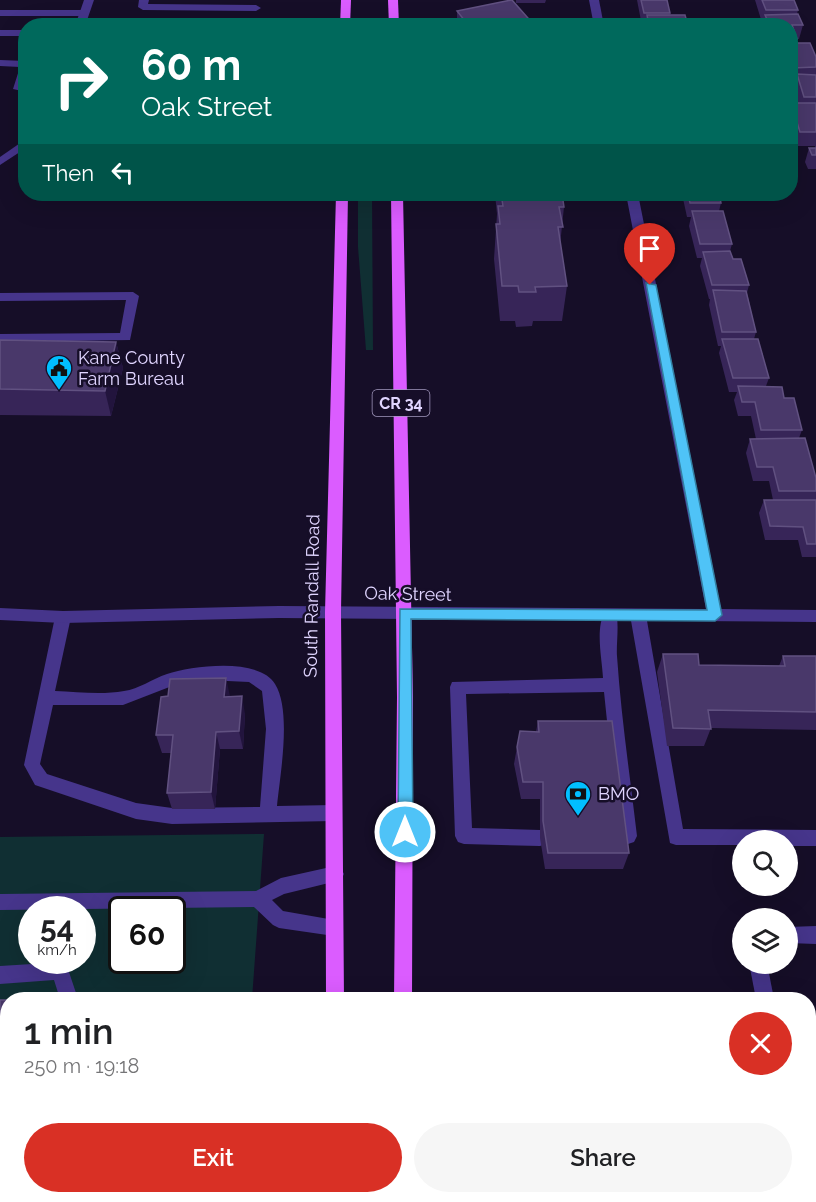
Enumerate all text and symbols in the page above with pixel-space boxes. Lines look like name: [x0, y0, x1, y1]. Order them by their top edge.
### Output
text: 60 m: [141, 41, 241, 90]
icon: right: [42, 42, 120, 120]
text: Oak Street: [141, 91, 272, 122]
icon: left: [106, 156, 139, 189]
text: Then: [42, 160, 94, 186]
pin: [624, 223, 675, 285]
icon: arrive: [633, 232, 666, 265]
place label: Kane County Farm Bureau: [78, 347, 185, 389]
public building icon: Kane County Farm Bureau: [44, 353, 74, 391]
road number: CR 34: [372, 390, 430, 416]
street label: South Randall Road: [300, 514, 323, 678]
street label: Oak Street: [364, 582, 452, 605]
bank icon: BMO: [563, 779, 593, 817]
place label: BMO: [598, 783, 639, 804]
position arrow: [373, 800, 437, 864]
map controls: [732, 830, 798, 974]
button: search: [732, 830, 798, 896]
speed limit sign: 60: [108, 896, 186, 974]
button: layers: [732, 908, 798, 974]
text: 54: [40, 910, 74, 945]
text: km/h: [37, 941, 77, 959]
text: 1 min: [24, 1010, 113, 1052]
button: close: [729, 1012, 792, 1075]
text: 250 m · 19:18: [24, 1054, 139, 1078]
button: Exit: [24, 1123, 402, 1192]
button: Share: [414, 1123, 792, 1192]

